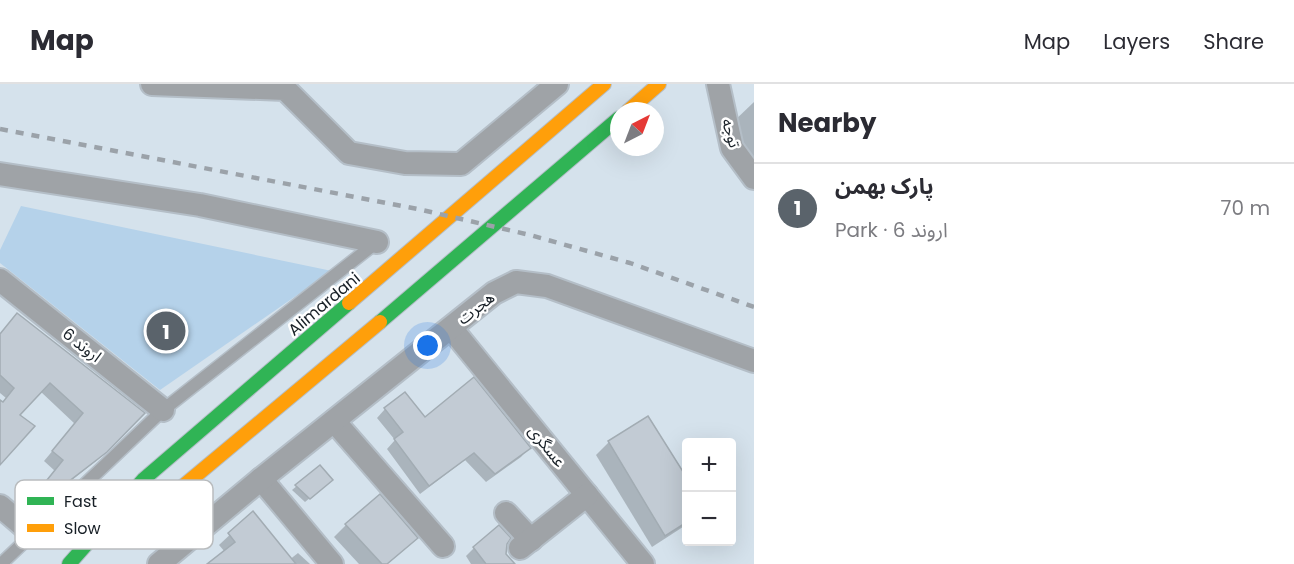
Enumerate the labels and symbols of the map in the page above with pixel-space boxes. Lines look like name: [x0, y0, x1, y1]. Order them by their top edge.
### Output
north arrow: [610, 102, 664, 156]
street label: توجه: [716, 116, 746, 151]
street label: Alimardani: [283, 267, 365, 341]
street label: هجرت: [453, 286, 499, 330]
pin: 1: [146, 308, 186, 354]
street label: اروند 6: [58, 322, 106, 368]
your location: [413, 331, 442, 360]
street label: عسگری: [523, 420, 571, 472]
legend: [15, 480, 213, 549]
text: Fast: [64, 490, 97, 513]
text: Slow: [64, 517, 101, 540]

